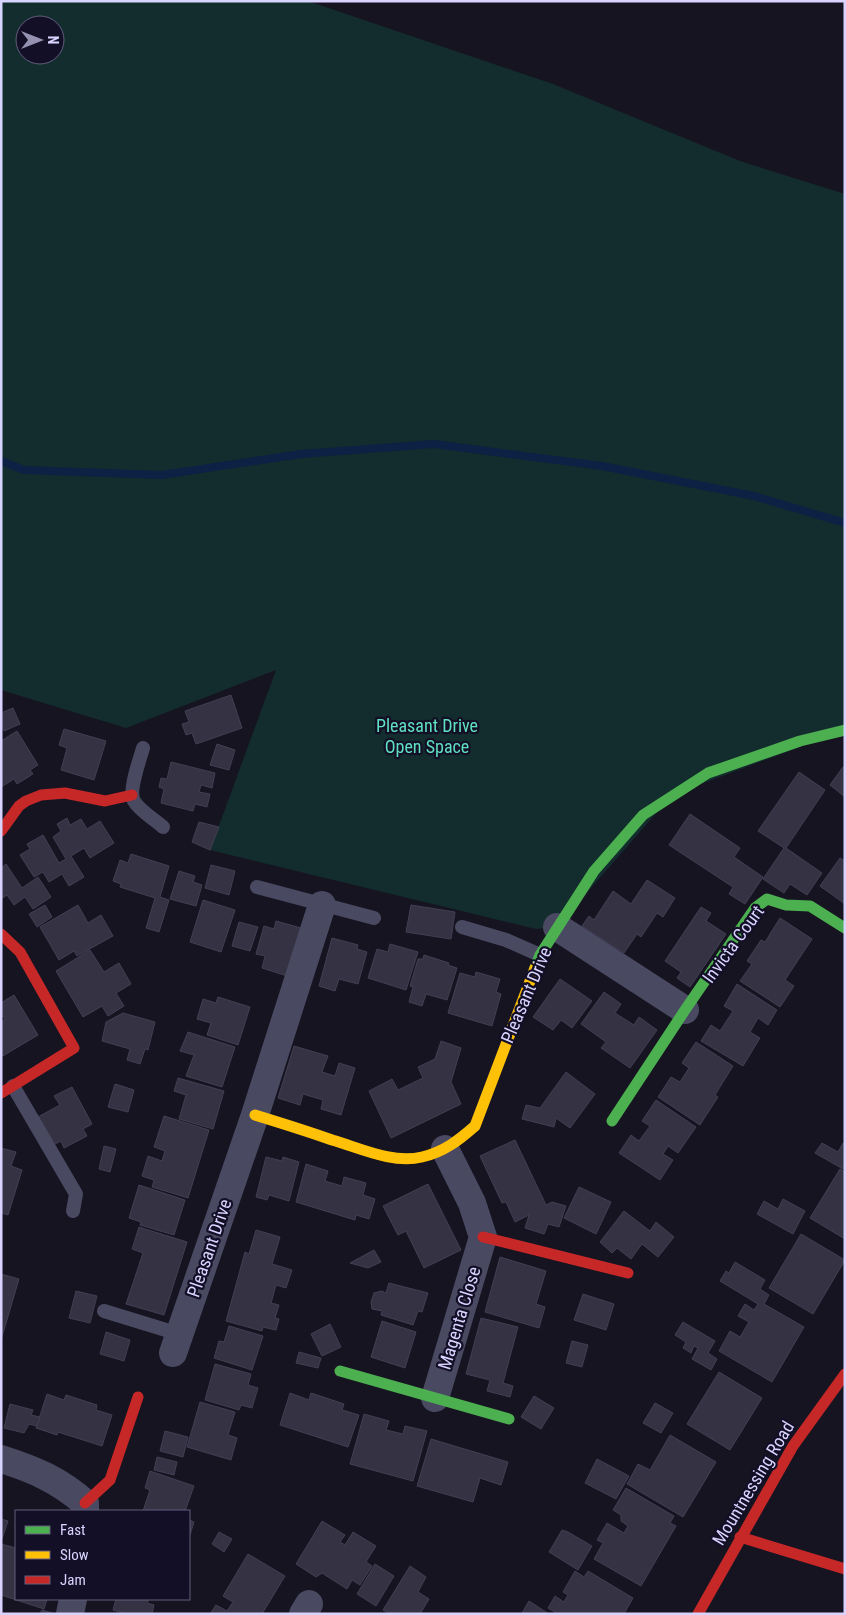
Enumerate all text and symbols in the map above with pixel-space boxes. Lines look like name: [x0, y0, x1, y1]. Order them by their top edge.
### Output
north arrow: [15, 15, 65, 65]
text: N: [45, 36, 61, 44]
park label: Pleasant Drive Open Space: [376, 715, 478, 757]
street label: Invicta Court: [698, 901, 768, 987]
street label: Pleasant Drive: [496, 944, 556, 1046]
street label: Pleasant Drive: [182, 1196, 236, 1300]
street label: Magenta Close: [433, 1264, 485, 1372]
street label: Mountnessing Road: [708, 1417, 798, 1549]
legend: [15, 1510, 190, 1600]
text: Fast: [60, 1521, 85, 1539]
text: Slow: [60, 1546, 89, 1564]
text: Jam: [60, 1571, 86, 1589]

